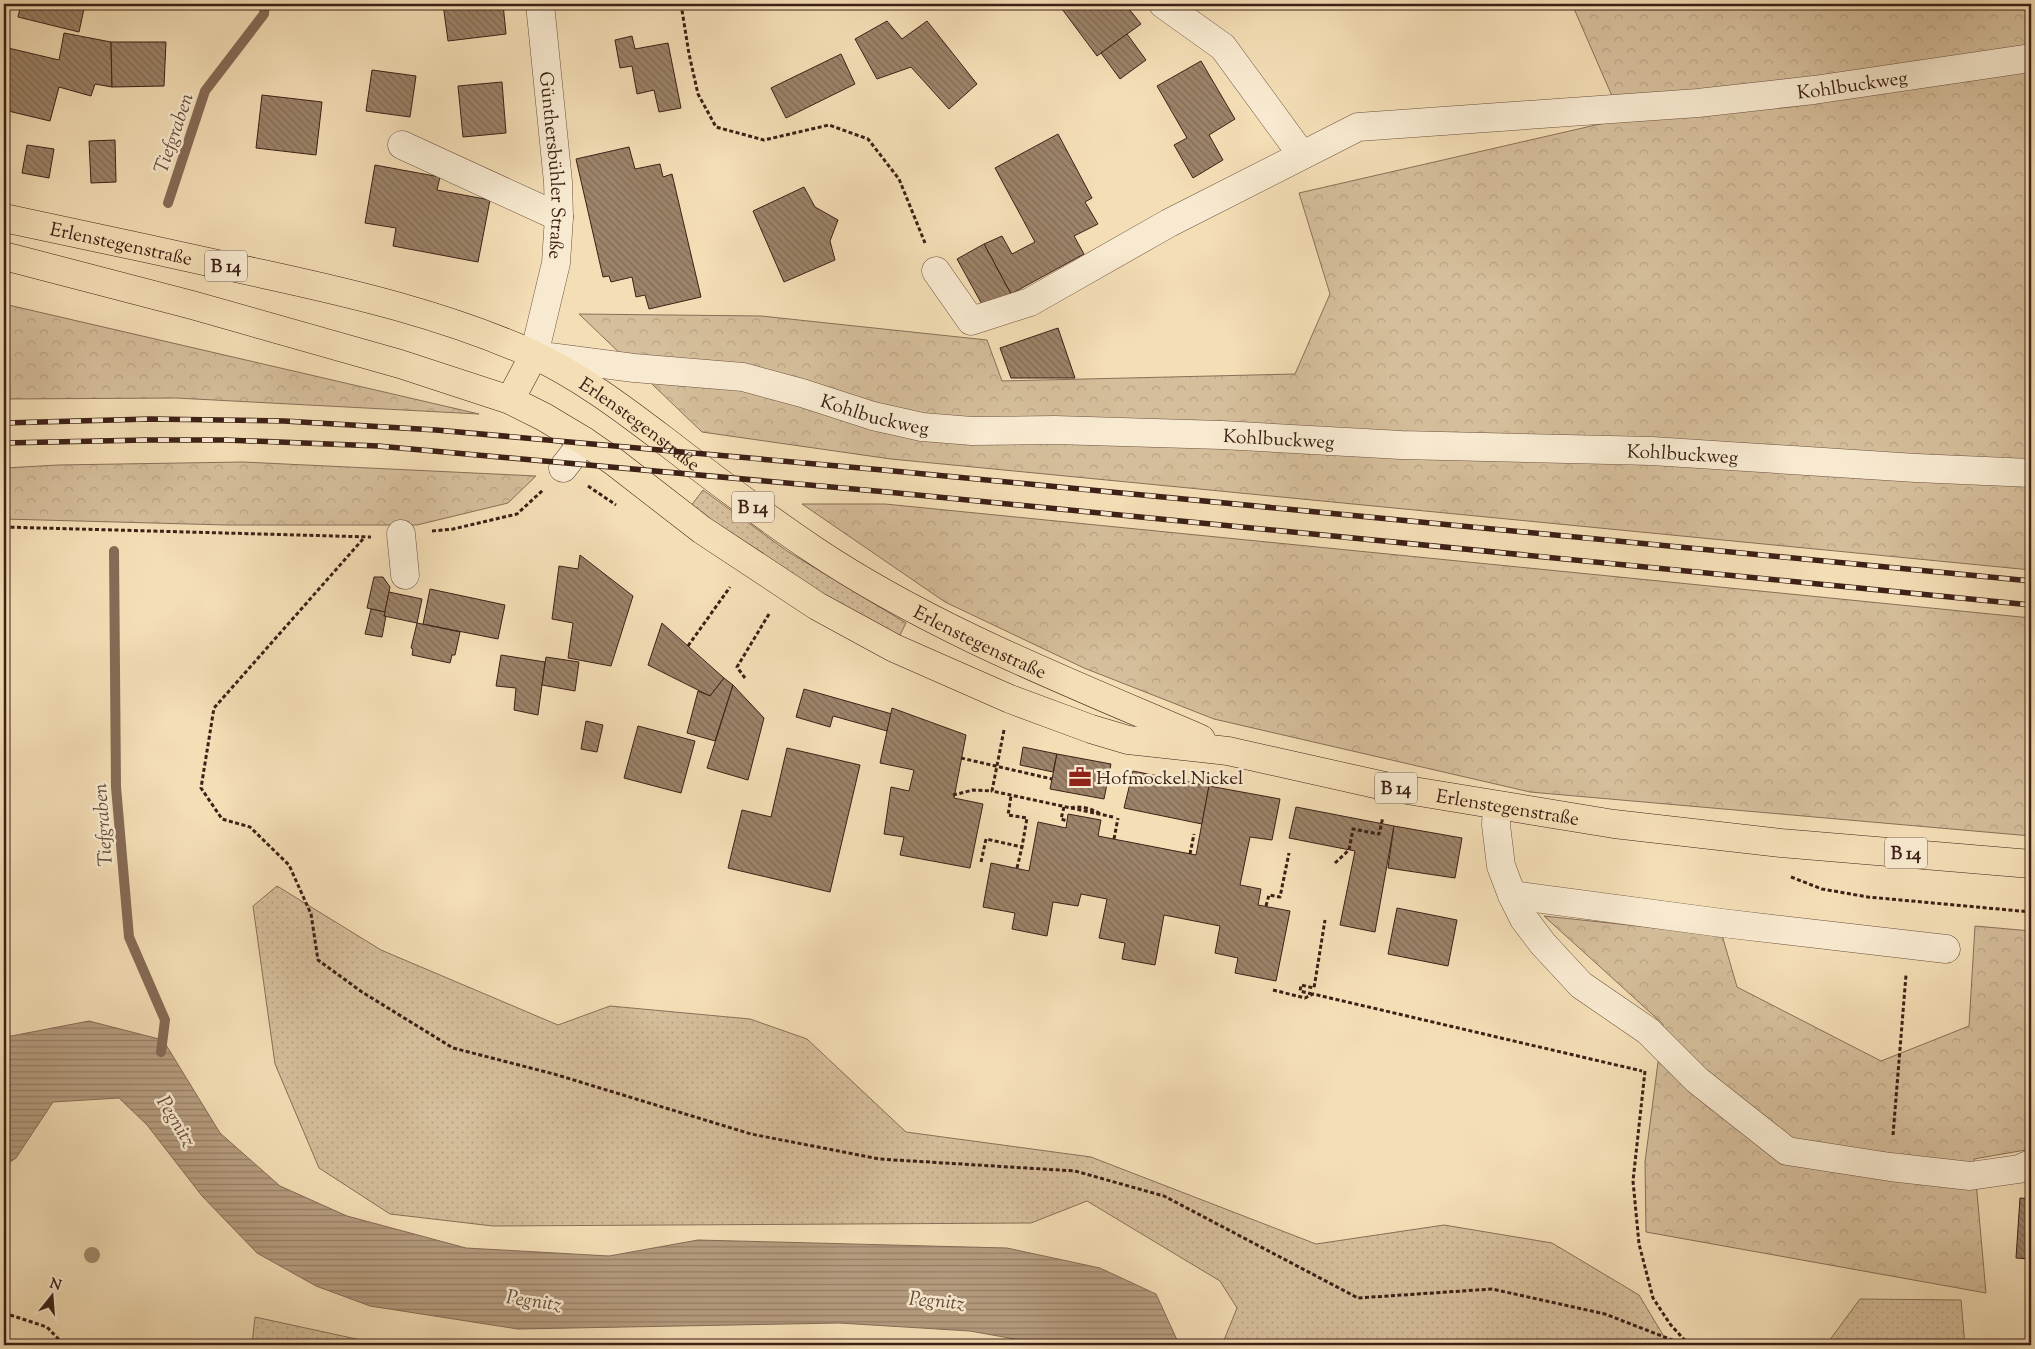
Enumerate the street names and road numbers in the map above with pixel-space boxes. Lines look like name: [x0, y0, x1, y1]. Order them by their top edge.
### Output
street label: Kohlbuckweg: [1796, 65, 1910, 108]
street label: Günthersbühler Straße: [531, 70, 570, 260]
street label: Erlenstegenstraße: [47, 217, 195, 274]
road number: B 14: [205, 250, 247, 282]
street label: Erlenstegenstraße: [573, 372, 705, 479]
street label: Kohlbuckweg: [816, 389, 930, 444]
street label: Kohlbuckweg: [1222, 424, 1335, 457]
street label: Kohlbuckweg: [1626, 439, 1739, 473]
road number: B 14: [732, 492, 774, 522]
street label: Erlenstegenstraße: [908, 600, 1050, 687]
road number: B 14: [1375, 772, 1417, 804]
street label: Erlenstegenstraße: [1434, 784, 1581, 834]
road number: B 14: [1885, 838, 1927, 868]

